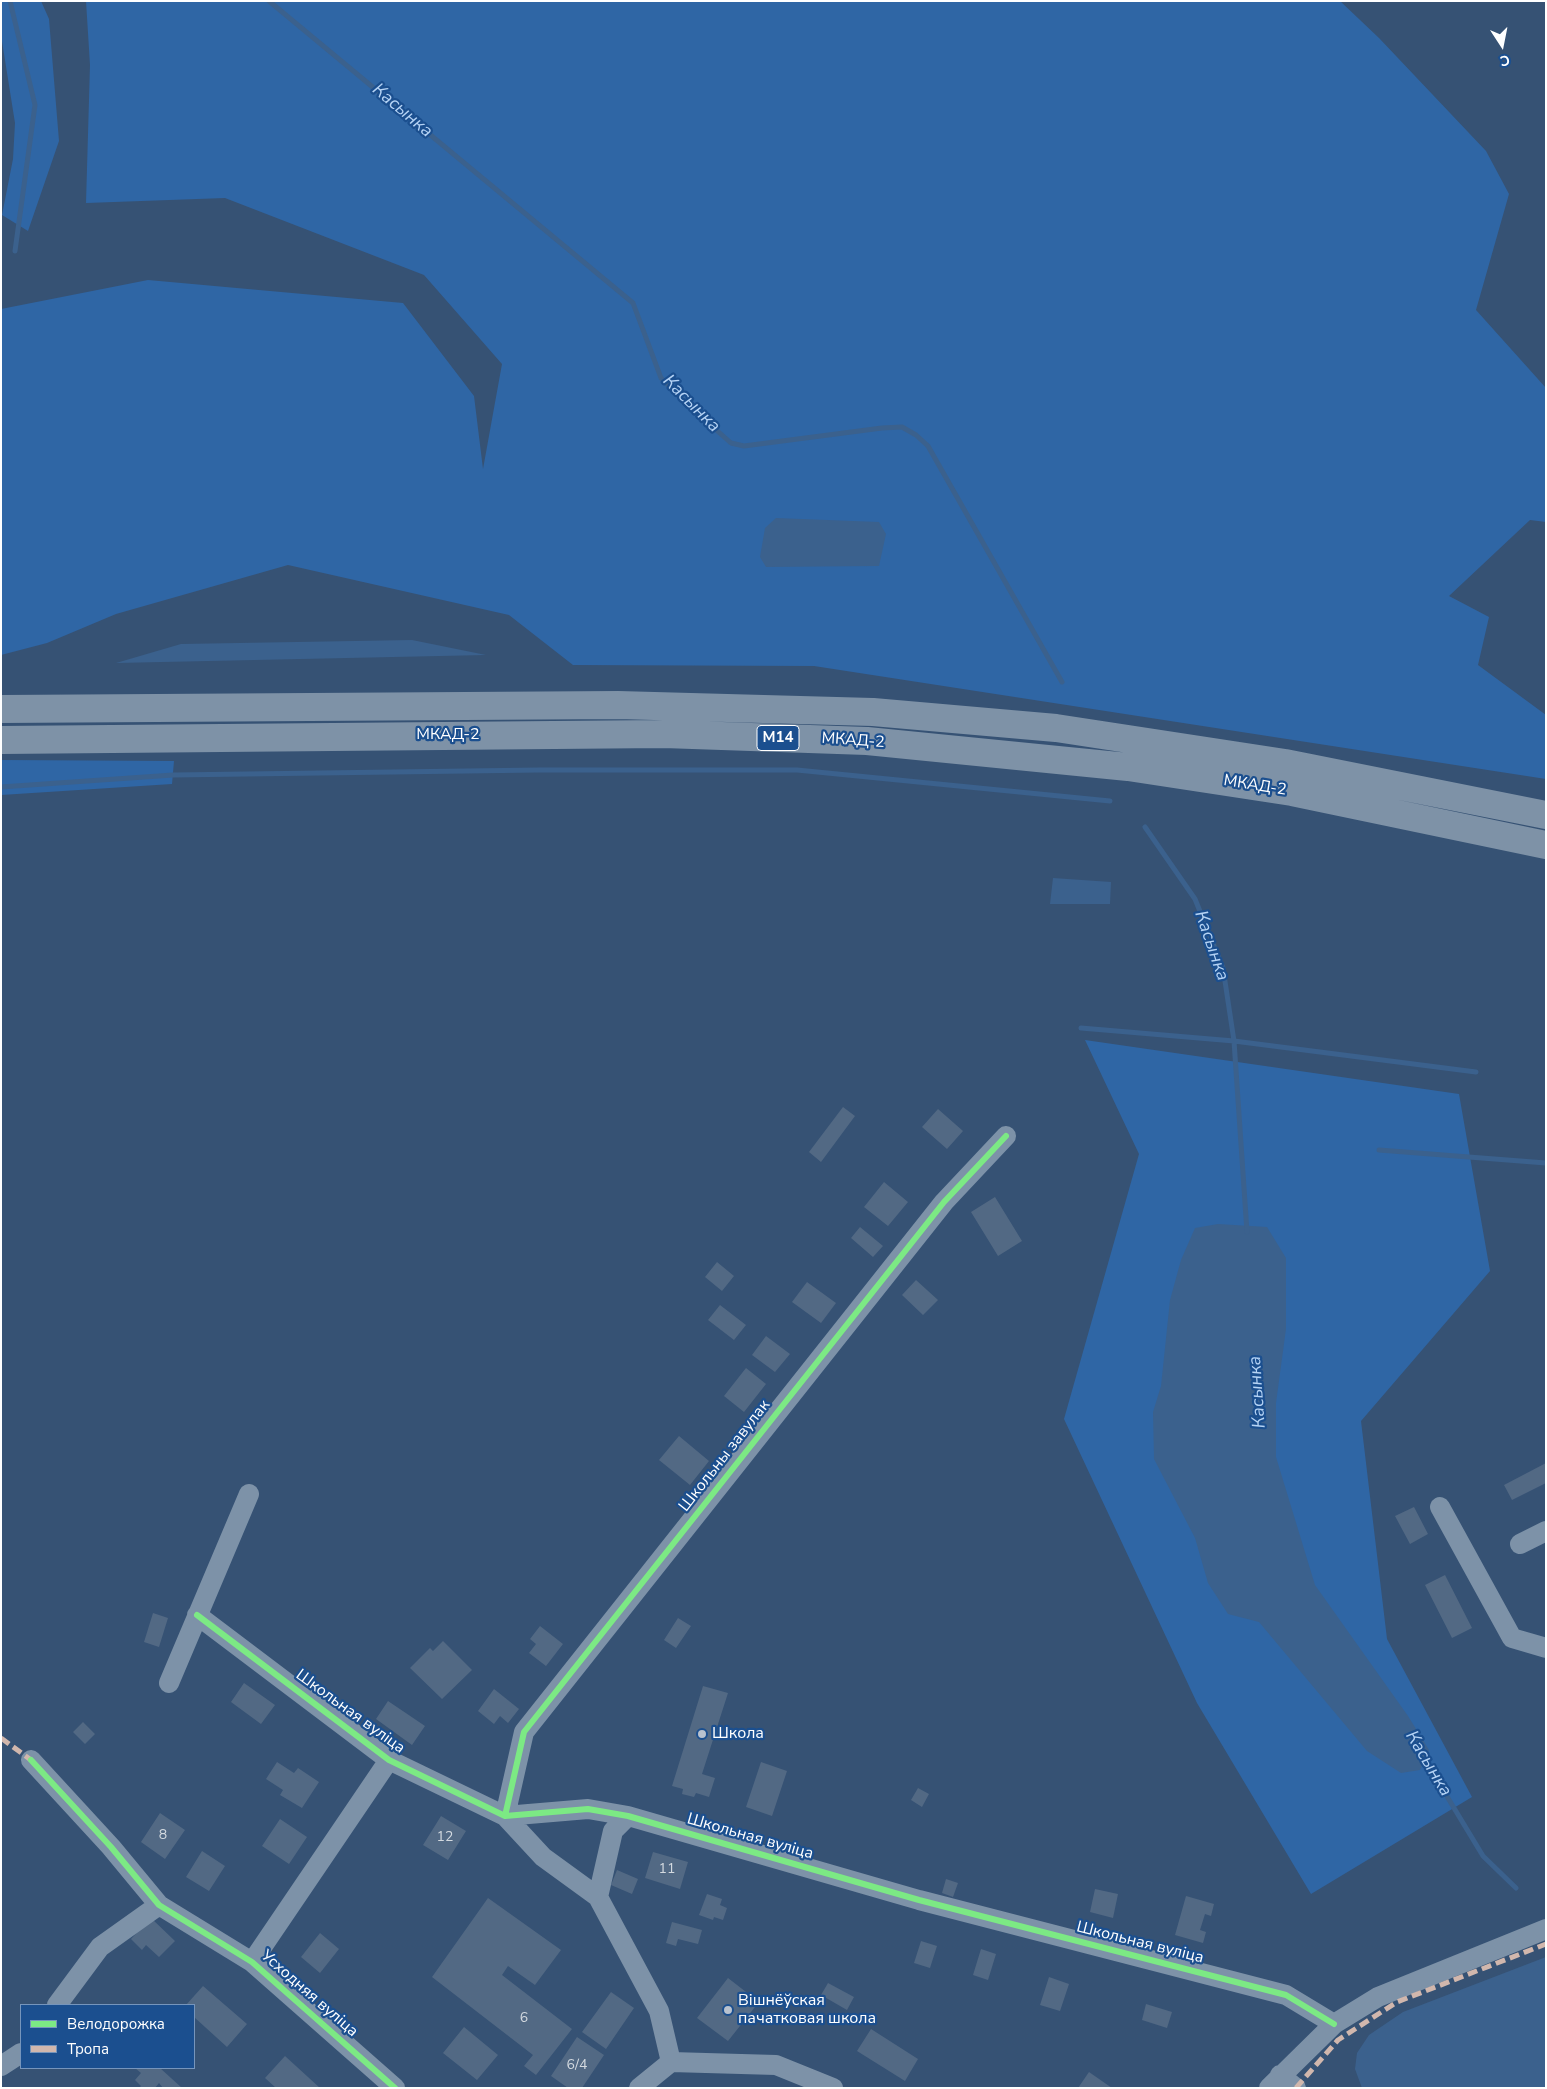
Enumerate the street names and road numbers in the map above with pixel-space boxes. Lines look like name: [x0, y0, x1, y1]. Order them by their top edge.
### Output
street label: МКАД-2: [416, 725, 480, 745]
road number: М14: [757, 726, 799, 750]
street label: МКАД-2: [821, 729, 885, 753]
street label: МКАД-2: [1222, 772, 1288, 800]
street label: Школьны завулак: [675, 1396, 775, 1516]
street label: Школьная вуліца: [292, 1666, 408, 1758]
street label: Школьная вуліца: [685, 1810, 815, 1864]
street label: Школьная вуліца: [1074, 1918, 1206, 1968]
street label: Усходняя вуліца: [256, 1947, 362, 2041]

